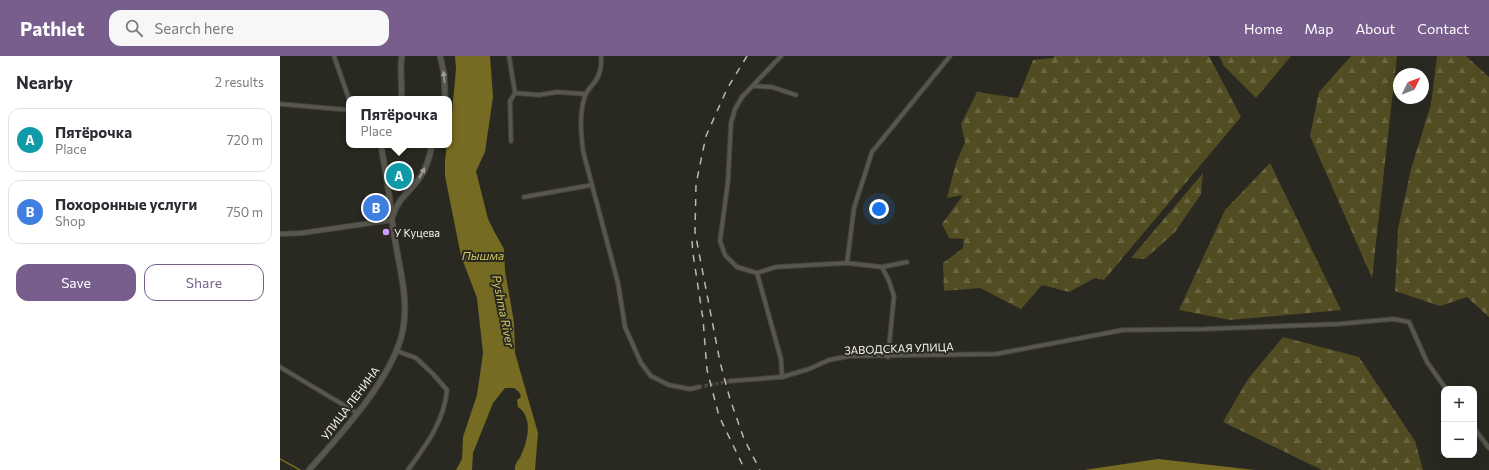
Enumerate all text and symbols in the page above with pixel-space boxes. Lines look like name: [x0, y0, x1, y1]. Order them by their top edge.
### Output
search box: [109, 10, 389, 46]
text: Pathlet: [20, 17, 85, 40]
icon: search: [123, 17, 145, 39]
text: Search here: [155, 19, 234, 37]
text: Home: [1244, 20, 1283, 37]
text: Map: [1305, 20, 1333, 37]
text: About: [1355, 20, 1395, 37]
text: Contact: [1417, 20, 1469, 37]
north arrow: [1393, 68, 1429, 104]
one-way arrow: [441, 71, 447, 83]
text: Nearby: [16, 72, 73, 93]
text: 2 results: [215, 74, 264, 90]
popup: [346, 96, 452, 148]
text: Пятёрочка: [360, 105, 438, 123]
text: Пятёрочка: [55, 123, 132, 141]
text: Place: [360, 123, 392, 139]
text: A: [25, 132, 35, 148]
text: 720 m: [227, 132, 263, 148]
text: Place: [55, 141, 87, 157]
pin: A: [386, 161, 412, 191]
one-way arrow: [418, 167, 425, 179]
pin: B: [363, 193, 389, 223]
text: Похоронные услуги: [55, 195, 197, 213]
your location: [869, 199, 889, 219]
text: B: [26, 204, 34, 220]
text: 750 m: [226, 204, 263, 220]
text: Shop: [55, 213, 86, 229]
place label: У Куцева: [394, 226, 440, 239]
marker: У Куцева: [381, 227, 391, 237]
water label: Пышма: [462, 248, 504, 262]
button: Save: [16, 264, 136, 301]
button: Share: [144, 264, 264, 301]
water label: Pyshma River: [490, 274, 518, 350]
street label: ЗАВОДСКАЯ УЛИЦА: [844, 340, 954, 356]
street label: УЛИЦА ЛЕНИНА: [318, 364, 382, 442]
map controls: [1441, 386, 1477, 458]
button: +: [1441, 386, 1477, 422]
button: −: [1441, 422, 1477, 458]

